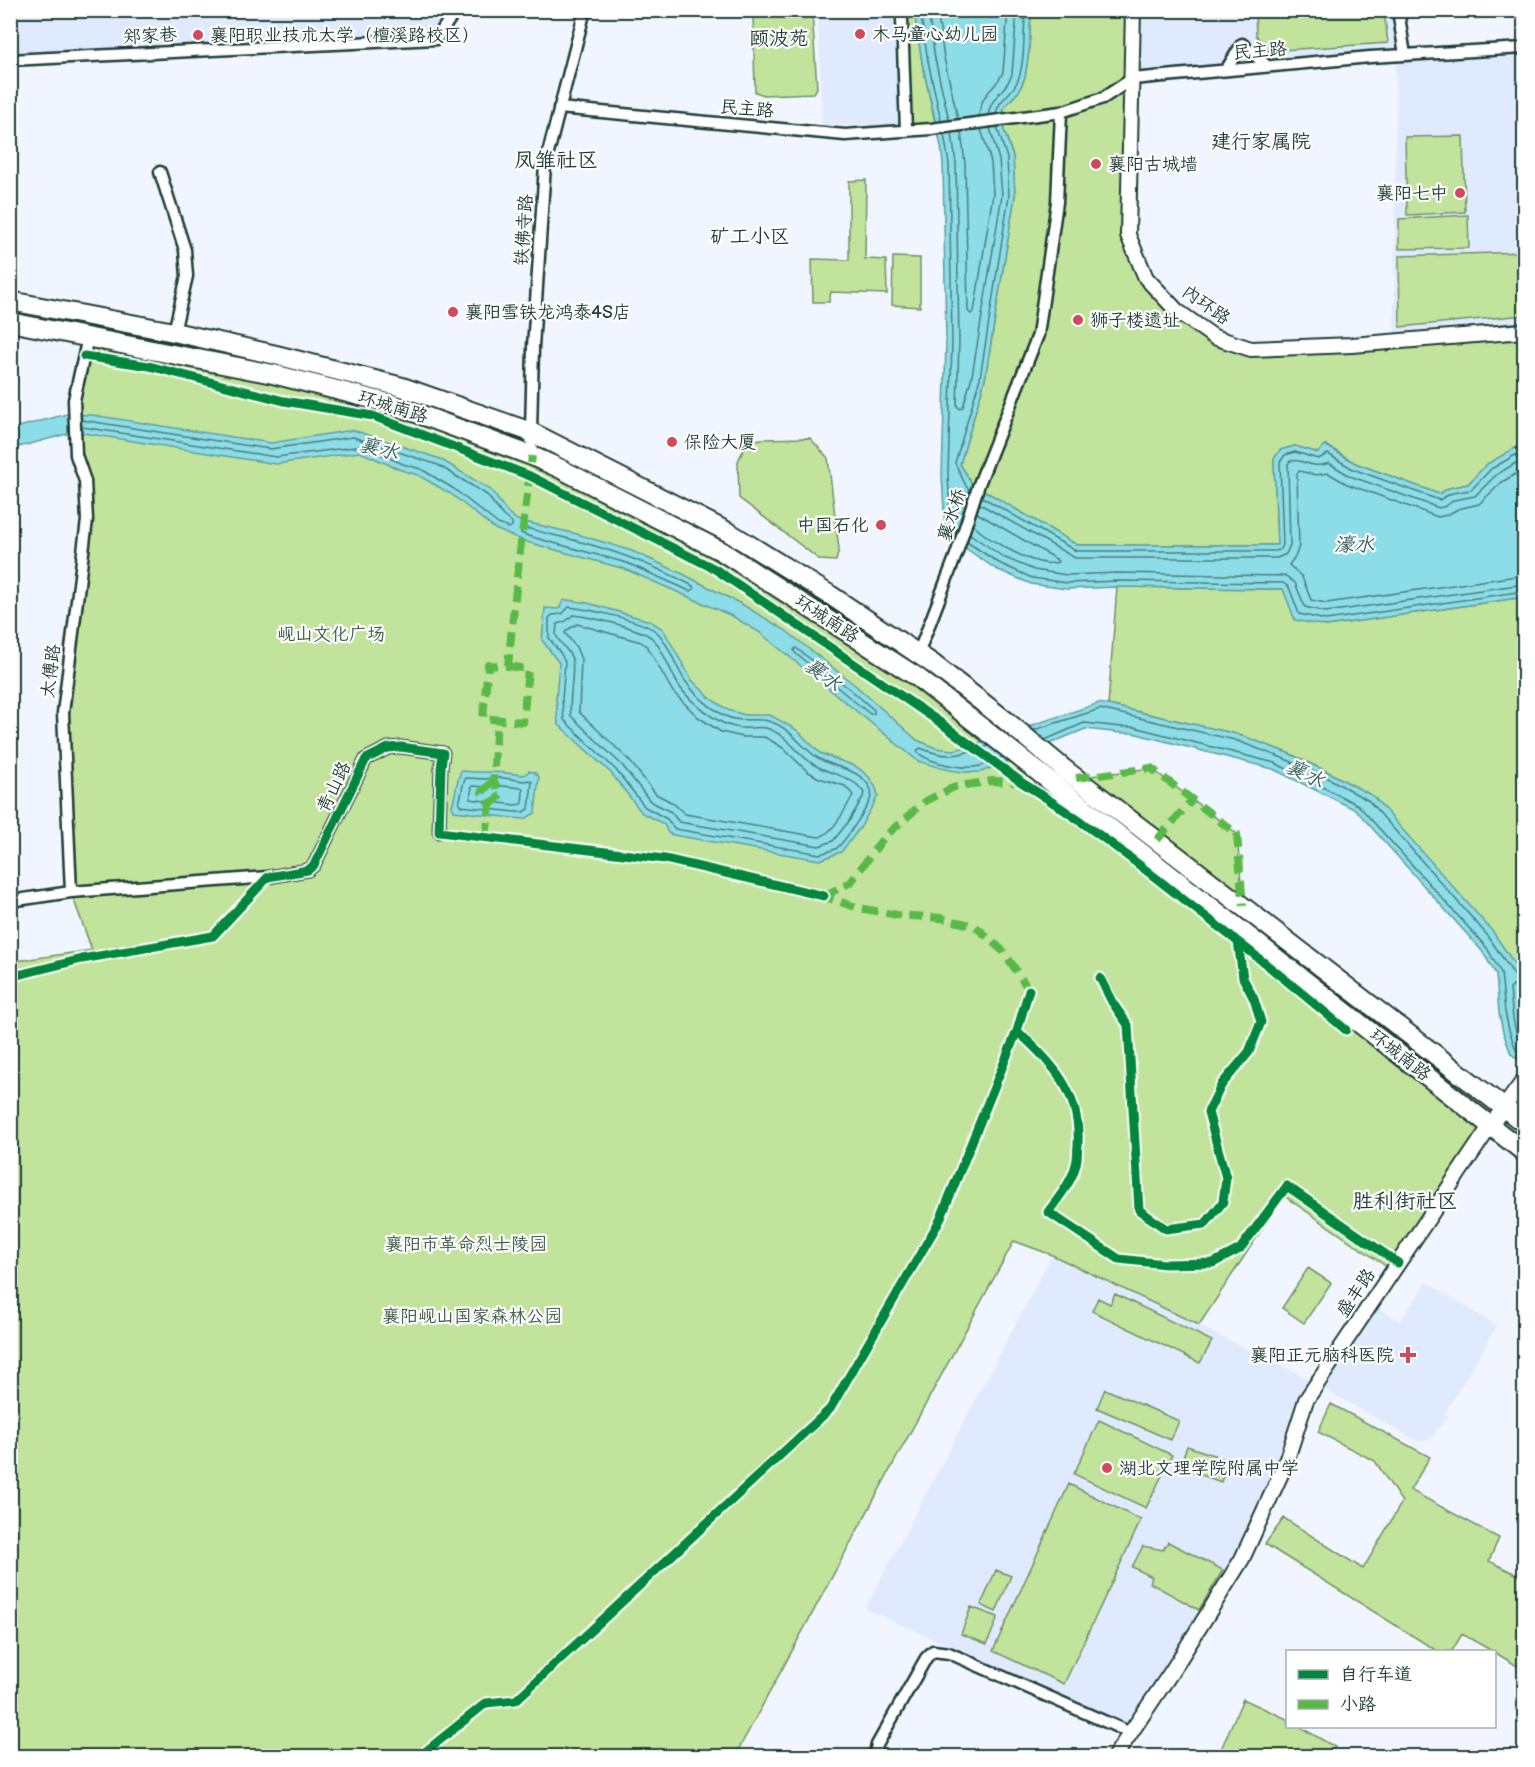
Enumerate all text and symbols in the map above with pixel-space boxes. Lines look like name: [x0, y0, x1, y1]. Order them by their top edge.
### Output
street label: 郑家巷: [122, 24, 178, 48]
place label: 木马童心幼儿园: [872, 24, 998, 45]
place label: 襄阳职业技术大学（檀溪路校区）: [210, 25, 480, 46]
district label: 颐波苑: [749, 27, 809, 51]
marker: 木马童心幼儿园: [853, 27, 867, 41]
marker: 襄阳职业技术大学（檀溪路校区）: [191, 28, 205, 42]
street label: 民主路: [1232, 38, 1288, 64]
street label: 民主路: [719, 96, 775, 122]
district label: 建行家属院: [1211, 130, 1311, 154]
district label: 凤雏社区: [514, 148, 598, 173]
place label: 襄阳古城墙: [1108, 154, 1198, 175]
marker: 襄阳古城墙: [1089, 157, 1103, 171]
place label: 襄阳七中: [1376, 183, 1448, 204]
marker: 襄阳七中: [1453, 186, 1467, 200]
street label: 铁佛寺路: [511, 193, 537, 267]
district label: 矿工小区: [710, 225, 790, 249]
street label: 内环路: [1178, 281, 1234, 329]
place label: 襄阳雪铁龙鸿泰4S店: [465, 302, 631, 323]
marker: 襄阳雪铁龙鸿泰4S店: [446, 305, 460, 319]
place label: 狮子楼遗址: [1090, 310, 1180, 331]
marker: 狮子楼遗址: [1071, 313, 1085, 327]
street label: 环城南路: [356, 386, 430, 428]
place label: 保险大厦: [684, 432, 756, 453]
water label: 襄水: [357, 433, 402, 466]
marker: 保险大厦: [665, 435, 679, 449]
street label: 襄水桥: [934, 486, 970, 544]
place label: 中国石化: [797, 515, 869, 536]
marker: 中国石化: [874, 518, 888, 532]
water label: 濠水: [1334, 533, 1375, 557]
street label: 环城南路: [791, 591, 863, 647]
park label: 岘山文化广场: [277, 624, 385, 645]
street label: 太傅路: [37, 643, 65, 699]
water label: 襄水: [800, 653, 847, 697]
water label: 襄水: [1282, 754, 1329, 794]
street label: 青山路: [313, 758, 355, 816]
street label: 环城南路: [1365, 1025, 1435, 1085]
district label: 胜利街社区: [1353, 1189, 1458, 1214]
park label: 襄阳市革命烈士陵园: [385, 1234, 547, 1255]
street label: 盛丰路: [1332, 1265, 1380, 1321]
park label: 襄阳岘山国家森林公园: [382, 1306, 562, 1327]
place label: 襄阳正元脑科医院: [1250, 1345, 1394, 1366]
marker: 襄阳正元脑科医院: [1399, 1346, 1417, 1364]
place label: 湖北文理学院附属中学: [1119, 1458, 1299, 1479]
marker: 湖北文理学院附属中学: [1100, 1461, 1114, 1475]
legend: [1286, 1650, 1496, 1728]
text: 自行车道: [1340, 1664, 1412, 1685]
text: 小路: [1340, 1694, 1376, 1715]

